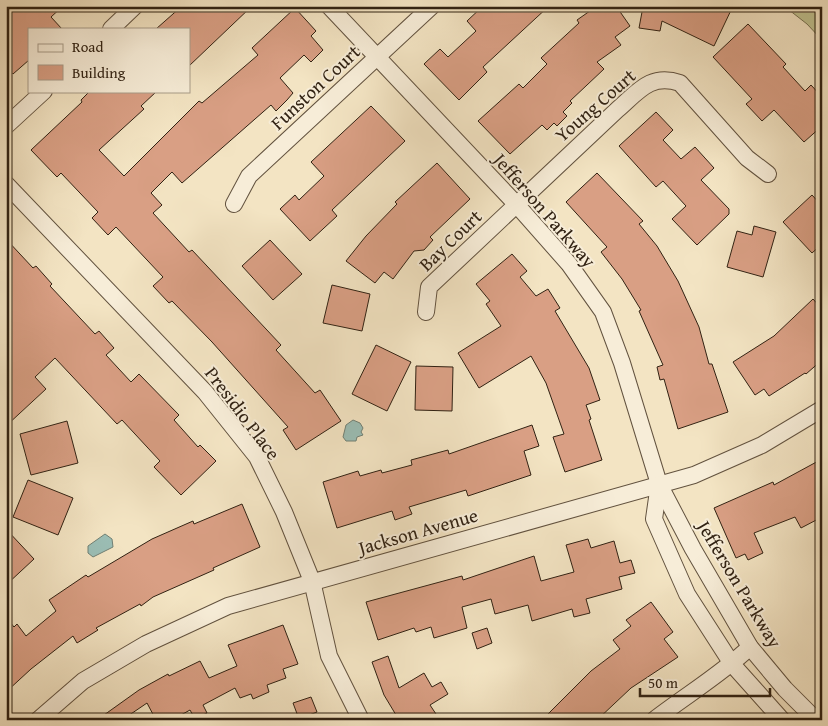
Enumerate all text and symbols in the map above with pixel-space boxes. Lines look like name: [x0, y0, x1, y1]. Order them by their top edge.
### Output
legend: [28, 28, 190, 92]
text: Road: [72, 36, 103, 57]
street label: Funston Court: [264, 38, 366, 136]
text: Building: [72, 62, 126, 83]
street label: Young Court: [548, 62, 642, 148]
street label: Jefferson Parkway: [486, 145, 603, 274]
street label: Bay Court: [412, 203, 488, 277]
street label: Presidio Place: [198, 360, 288, 466]
street label: Jackson Avenue: [353, 501, 481, 562]
street label: Jefferson Parkway: [690, 513, 789, 653]
scale bar: [640, 666, 770, 698]
text: 50 m: [648, 672, 679, 693]

